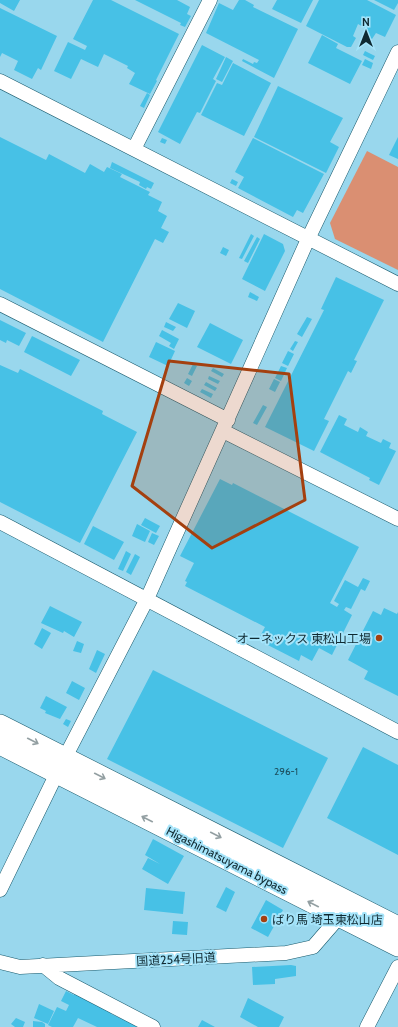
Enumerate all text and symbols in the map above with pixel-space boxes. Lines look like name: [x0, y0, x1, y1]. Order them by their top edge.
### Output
north arrow: [346, 12, 386, 52]
text: N: [362, 15, 370, 29]
place label: オーネックス 東松山工場: [237, 631, 371, 646]
marker: オーネックス 東松山工場: [374, 633, 384, 643]
one-way arrow: [27, 738, 39, 746]
house number: 296-1: [274, 765, 298, 778]
one-way arrow: [94, 773, 106, 780]
one-way arrow: [141, 815, 153, 822]
street label: Higashimatsuyama bypass: [164, 823, 290, 897]
one-way arrow: [210, 832, 222, 839]
one-way arrow: [307, 900, 319, 907]
place label: ばり馬 埼玉東松山店: [272, 912, 383, 927]
marker: ばり馬 埼玉東松山店: [259, 914, 269, 924]
street label: 国道254号旧道: [136, 949, 216, 969]

